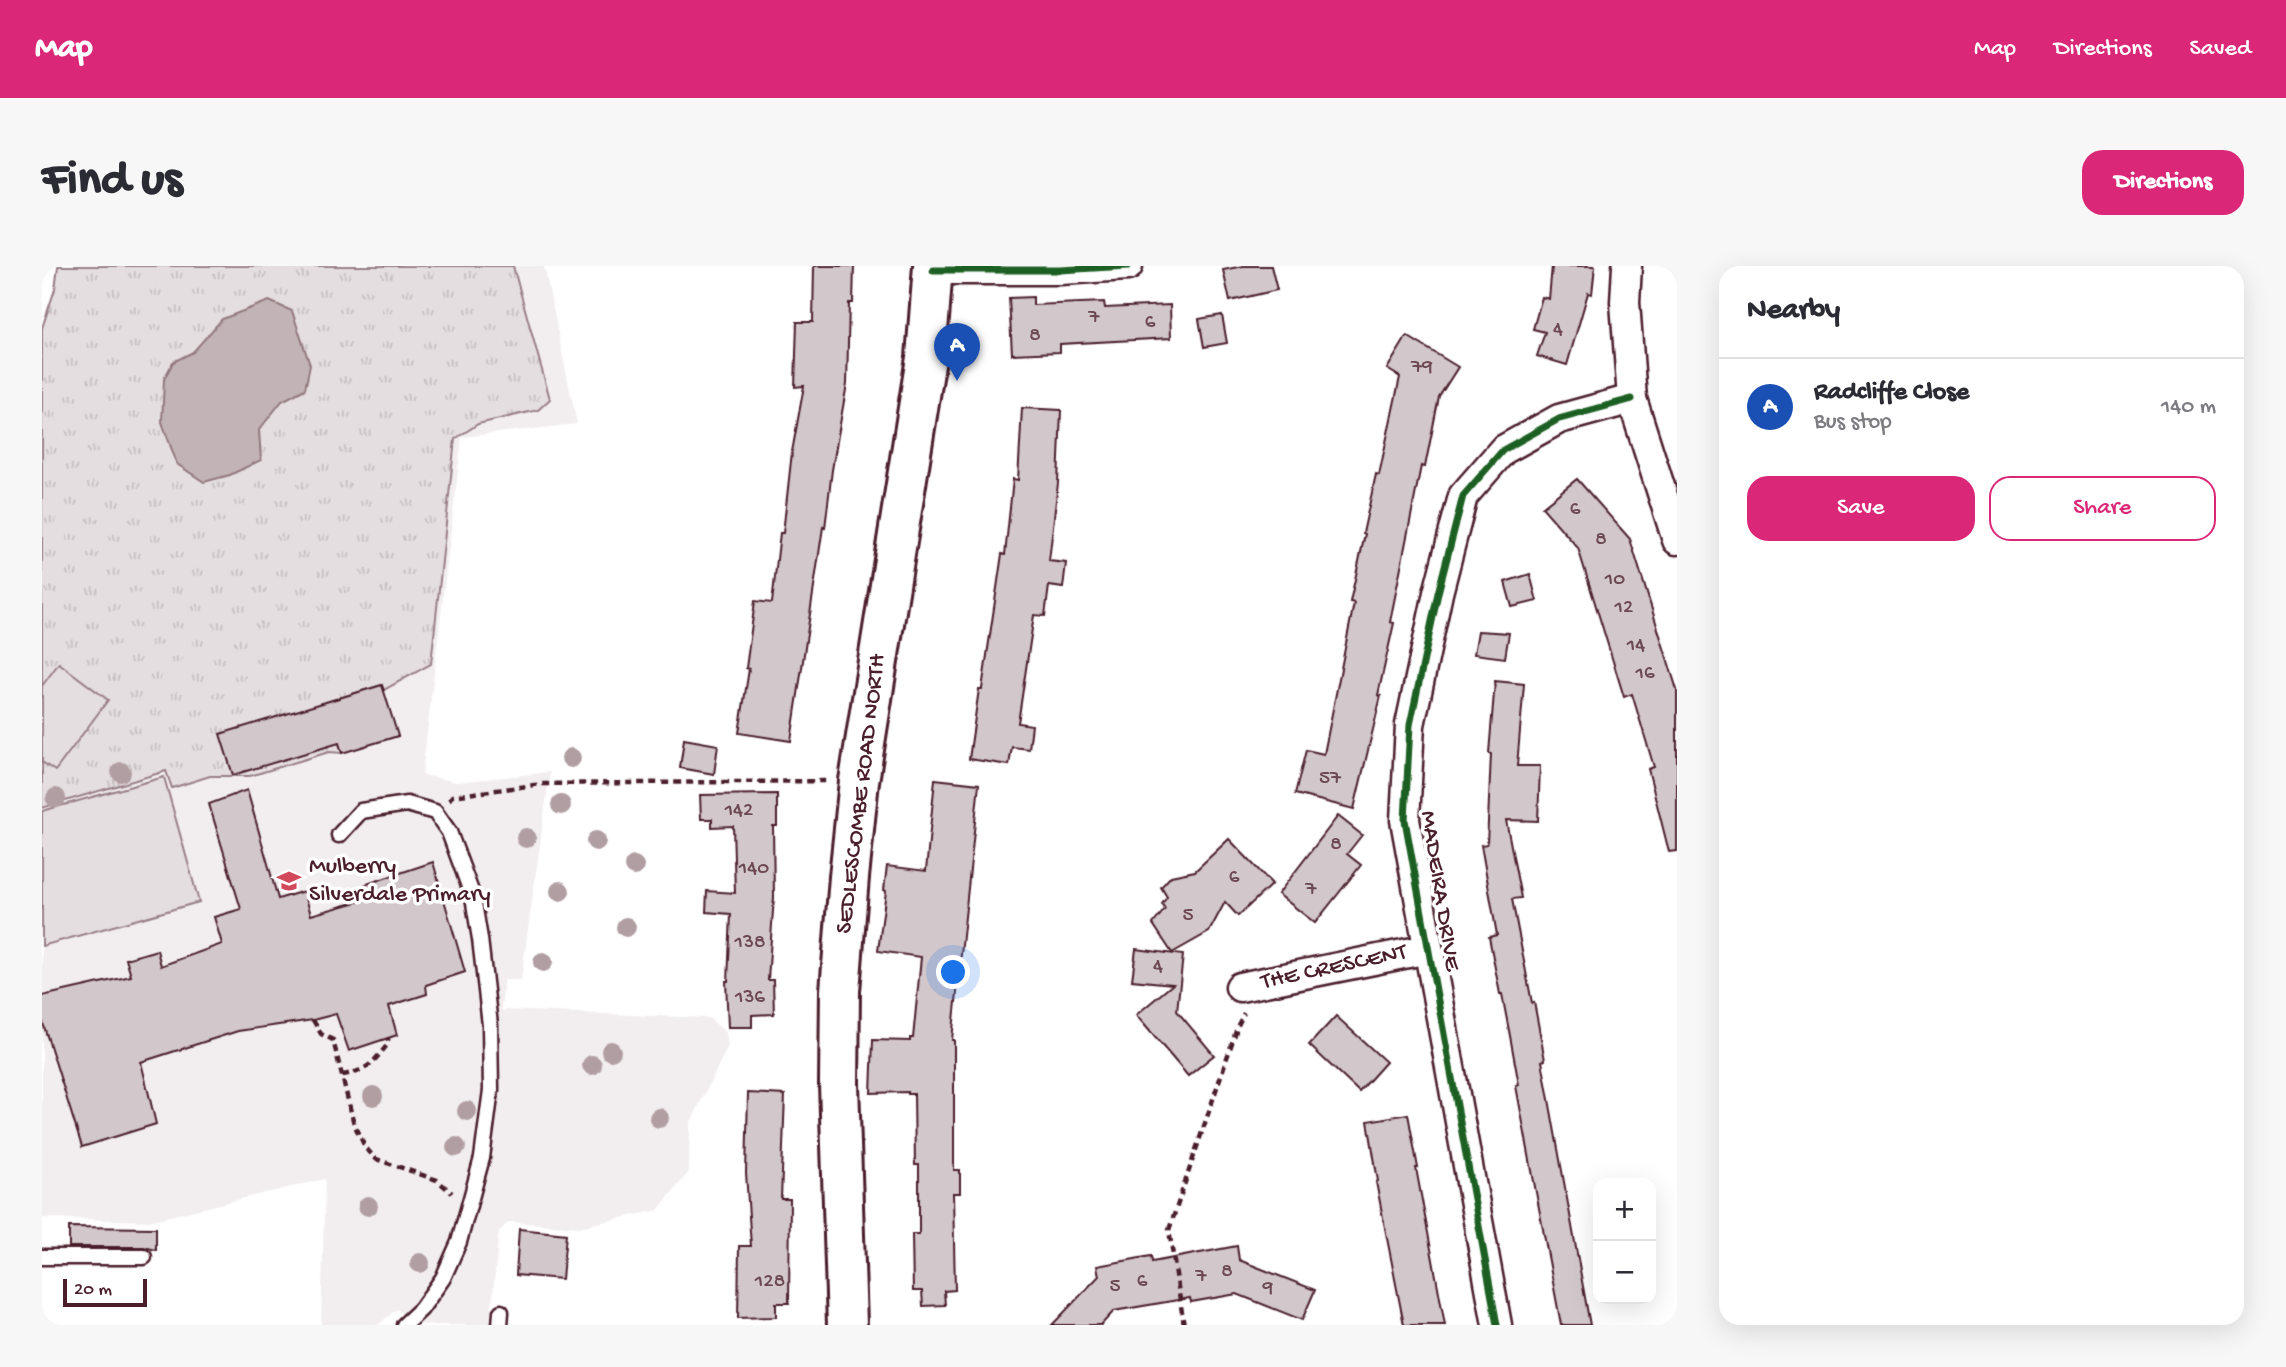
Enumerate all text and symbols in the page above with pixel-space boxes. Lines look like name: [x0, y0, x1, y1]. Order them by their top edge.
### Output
text: Map: [35, 30, 92, 68]
text: Map: [1974, 35, 2016, 64]
text: Directions: [2054, 35, 2152, 64]
text: Saved: [2190, 35, 2251, 64]
button: Directions: [2082, 150, 2244, 215]
text: Find us: [42, 153, 182, 211]
text: Nearby: [1747, 294, 1840, 329]
house number: 7: [1088, 306, 1101, 331]
house number: 6: [1145, 311, 1156, 336]
house number: 4: [1553, 318, 1563, 343]
pin: A: [934, 323, 980, 381]
house number: 8: [1029, 324, 1041, 349]
house number: 79: [1410, 356, 1433, 381]
text: Radcliffe Close: [1814, 378, 1969, 409]
text: A: [1763, 394, 1777, 421]
text: 140 m: [2161, 394, 2216, 421]
text: Bus stop: [1814, 409, 1892, 436]
button: Save: [1747, 476, 1975, 541]
button: Share: [1989, 476, 2216, 541]
house number: 6: [1570, 498, 1581, 523]
house number: 8: [1595, 528, 1607, 553]
house number: 10: [1604, 568, 1625, 593]
house number: 12: [1614, 596, 1633, 621]
house number: 14: [1626, 634, 1645, 659]
street label: SEDLESCOMBE ROAD NORTH: [830, 652, 894, 936]
house number: 16: [1634, 662, 1655, 687]
house number: 57: [1319, 767, 1342, 792]
house number: 142: [724, 799, 753, 824]
street label: MADEIRA DRIVE: [1412, 809, 1466, 974]
house number: 8: [1330, 833, 1342, 858]
place label: Mulberry Silverdale Primary: [309, 853, 491, 910]
house number: 140: [738, 857, 769, 882]
house number: 6: [1229, 866, 1240, 891]
school or university icon: Mulberry Silverdale Primary: [275, 867, 303, 895]
house number: 7: [1305, 878, 1318, 903]
house number: 5: [1182, 904, 1194, 929]
house number: 138: [734, 931, 765, 956]
street label: THE CRESCENT: [1257, 938, 1411, 998]
your location: [936, 955, 970, 989]
house number: 4: [1153, 955, 1163, 980]
house number: 136: [734, 986, 765, 1011]
map controls: [1593, 1178, 1656, 1304]
button: +: [1593, 1178, 1656, 1241]
button: −: [1593, 1241, 1656, 1304]
house number: 8: [1221, 1260, 1233, 1285]
house number: 7: [1195, 1265, 1208, 1290]
house number: 128: [754, 1270, 785, 1295]
house number: 6: [1137, 1270, 1148, 1295]
house number: 5: [1109, 1275, 1121, 1300]
scale bar: [63, 1276, 147, 1308]
house number: 9: [1262, 1277, 1274, 1302]
text: 20 m: [74, 1279, 112, 1302]

